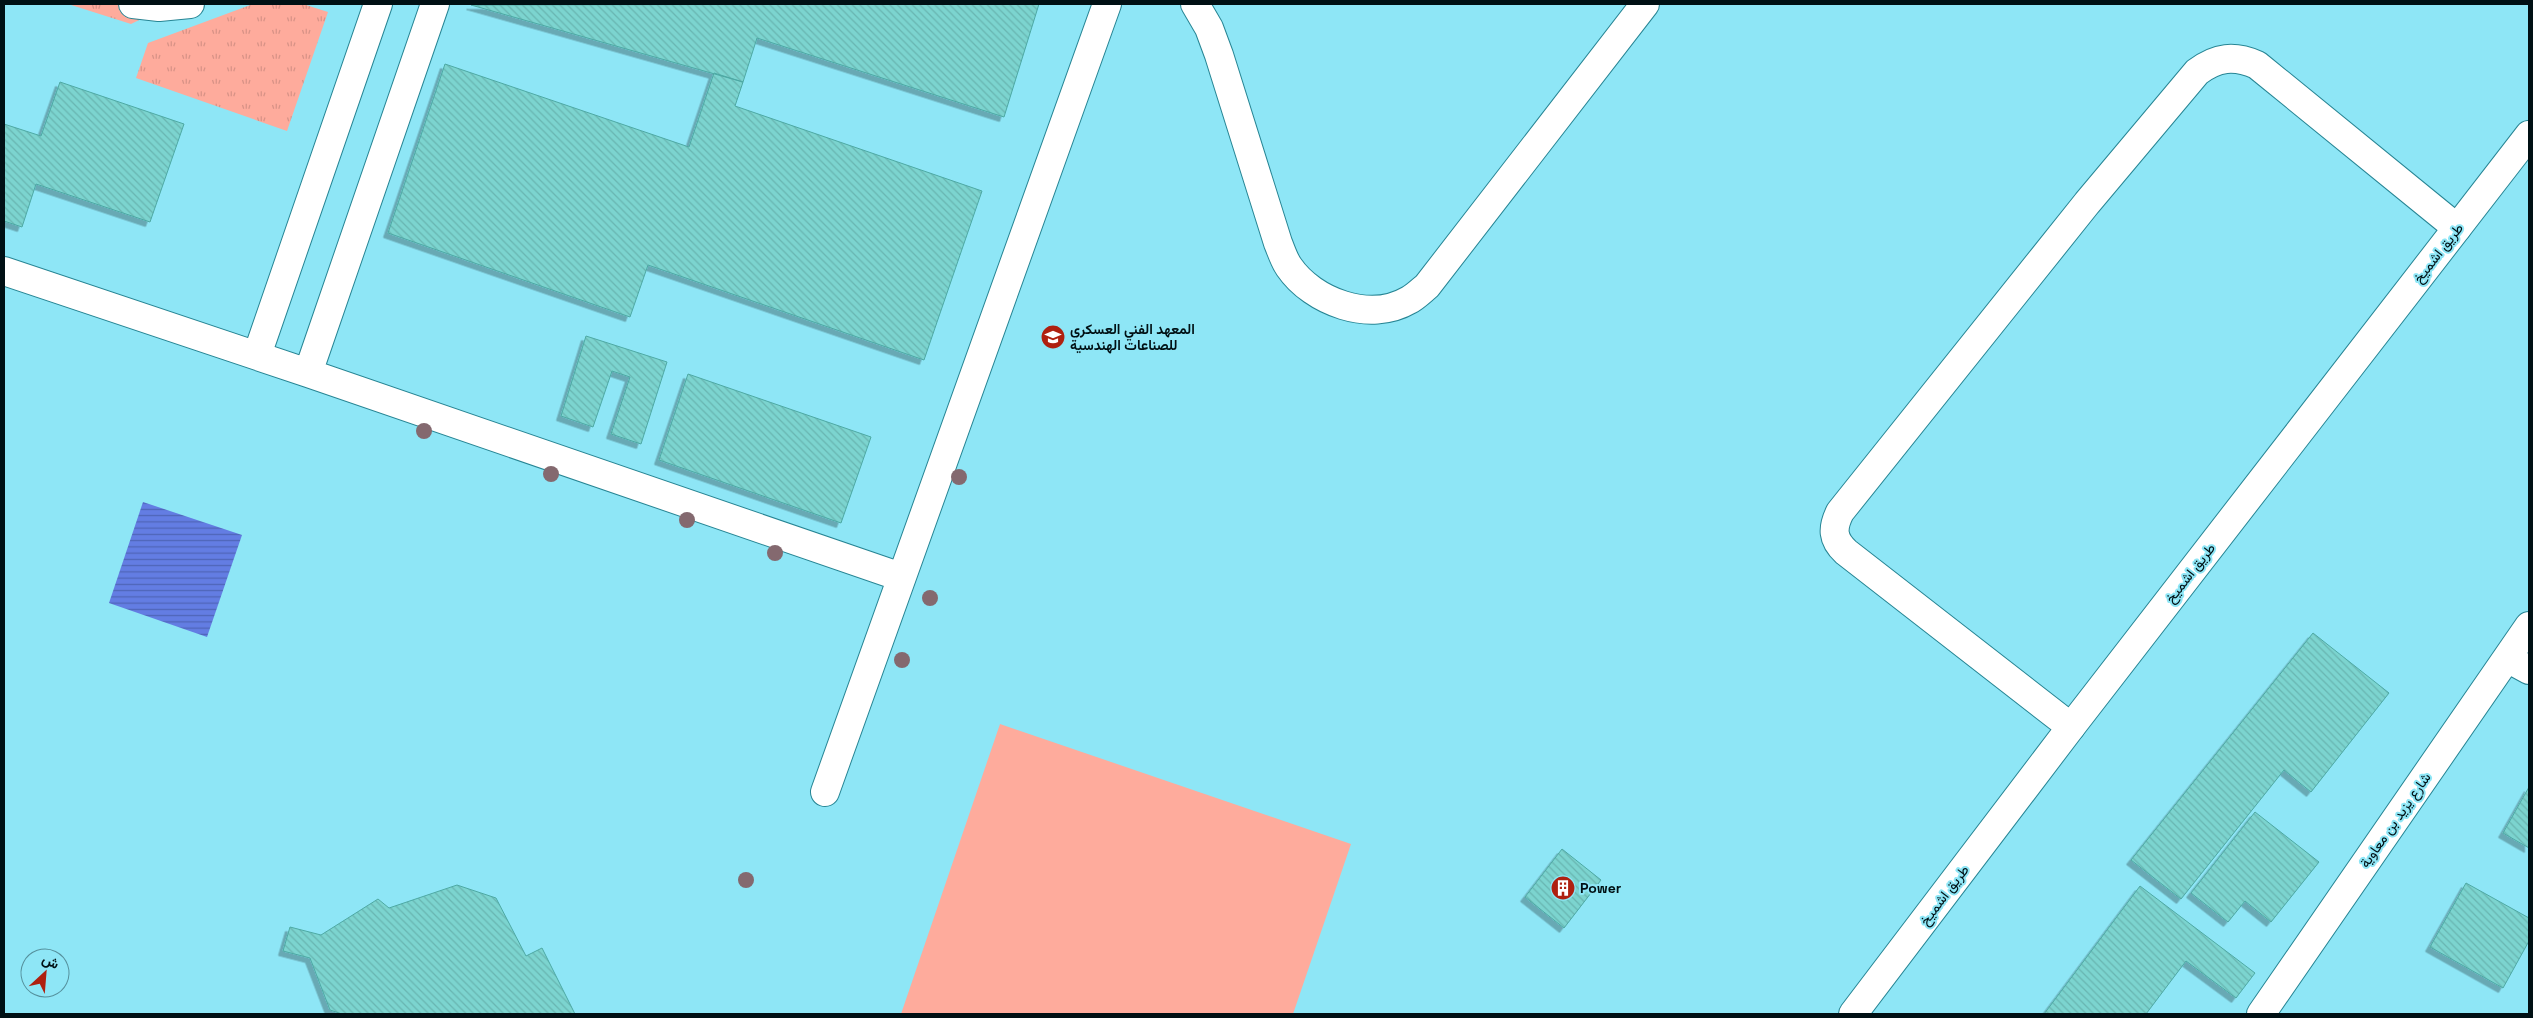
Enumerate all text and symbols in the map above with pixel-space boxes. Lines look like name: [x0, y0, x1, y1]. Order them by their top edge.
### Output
street label: طريق اشميخ: [2409, 219, 2469, 288]
place label: المعهد الفني العسكري للصناعات الهندسية: [1070, 320, 1195, 354]
school or university icon: المعهد الفني العسكري للصناعات الهندسية: [1040, 324, 1066, 350]
street label: طريق اشميخ: [2161, 539, 2221, 608]
street label: شارع يزيد بن معاوية: [2355, 769, 2436, 872]
street label: طريق اشميخ: [1915, 861, 1974, 930]
building icon: Power: [1550, 875, 1576, 901]
place label: Power: [1580, 879, 1622, 897]
north arrow: [20, 948, 70, 998]
text: ش: [39, 950, 62, 973]

